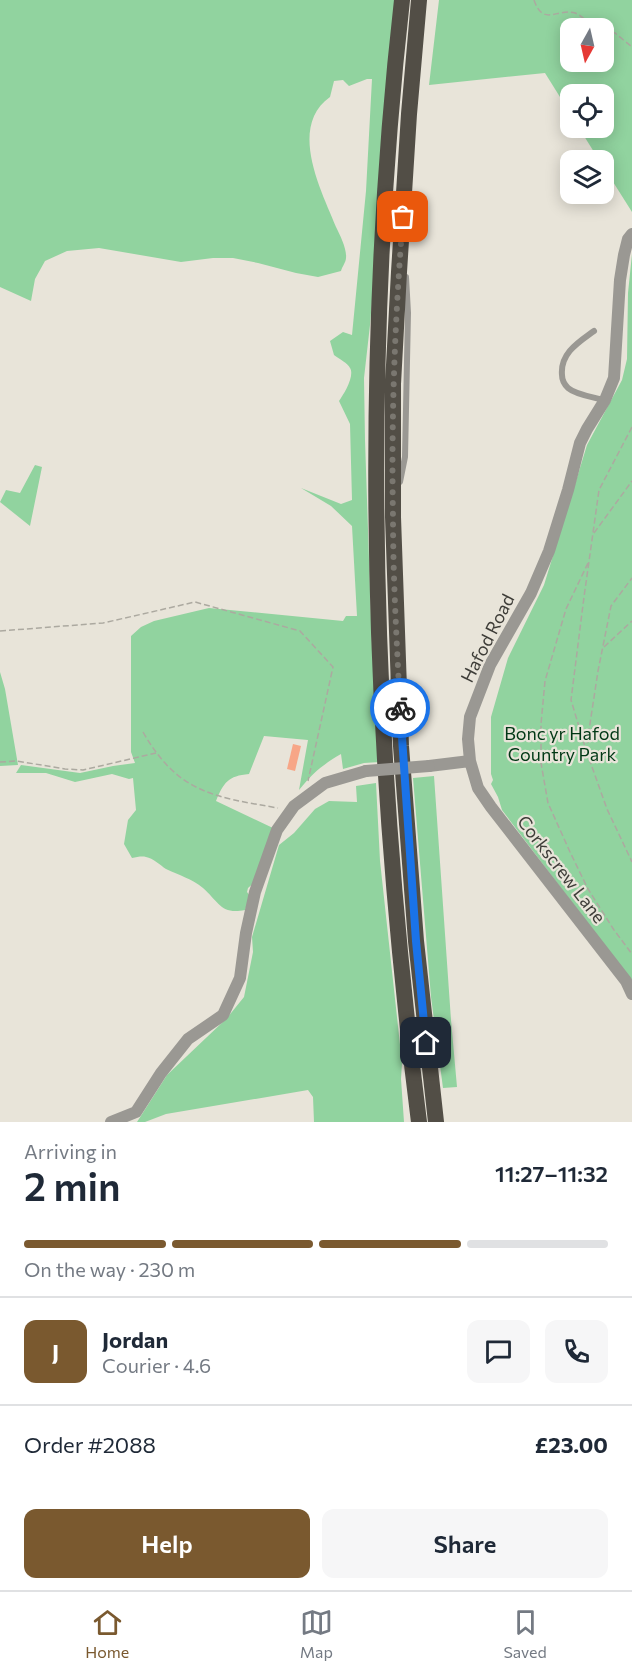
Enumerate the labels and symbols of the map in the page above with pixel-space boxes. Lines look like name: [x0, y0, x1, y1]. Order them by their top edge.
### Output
north arrow: [560, 18, 614, 72]
pin: [377, 191, 428, 242]
street label: Hafod Road: [455, 590, 519, 686]
courier: [370, 678, 430, 738]
park label: Bonc yr Hafod Country Park: [504, 722, 620, 765]
street label: Corkscrew Lane: [513, 811, 611, 927]
pin: [400, 1017, 451, 1068]

